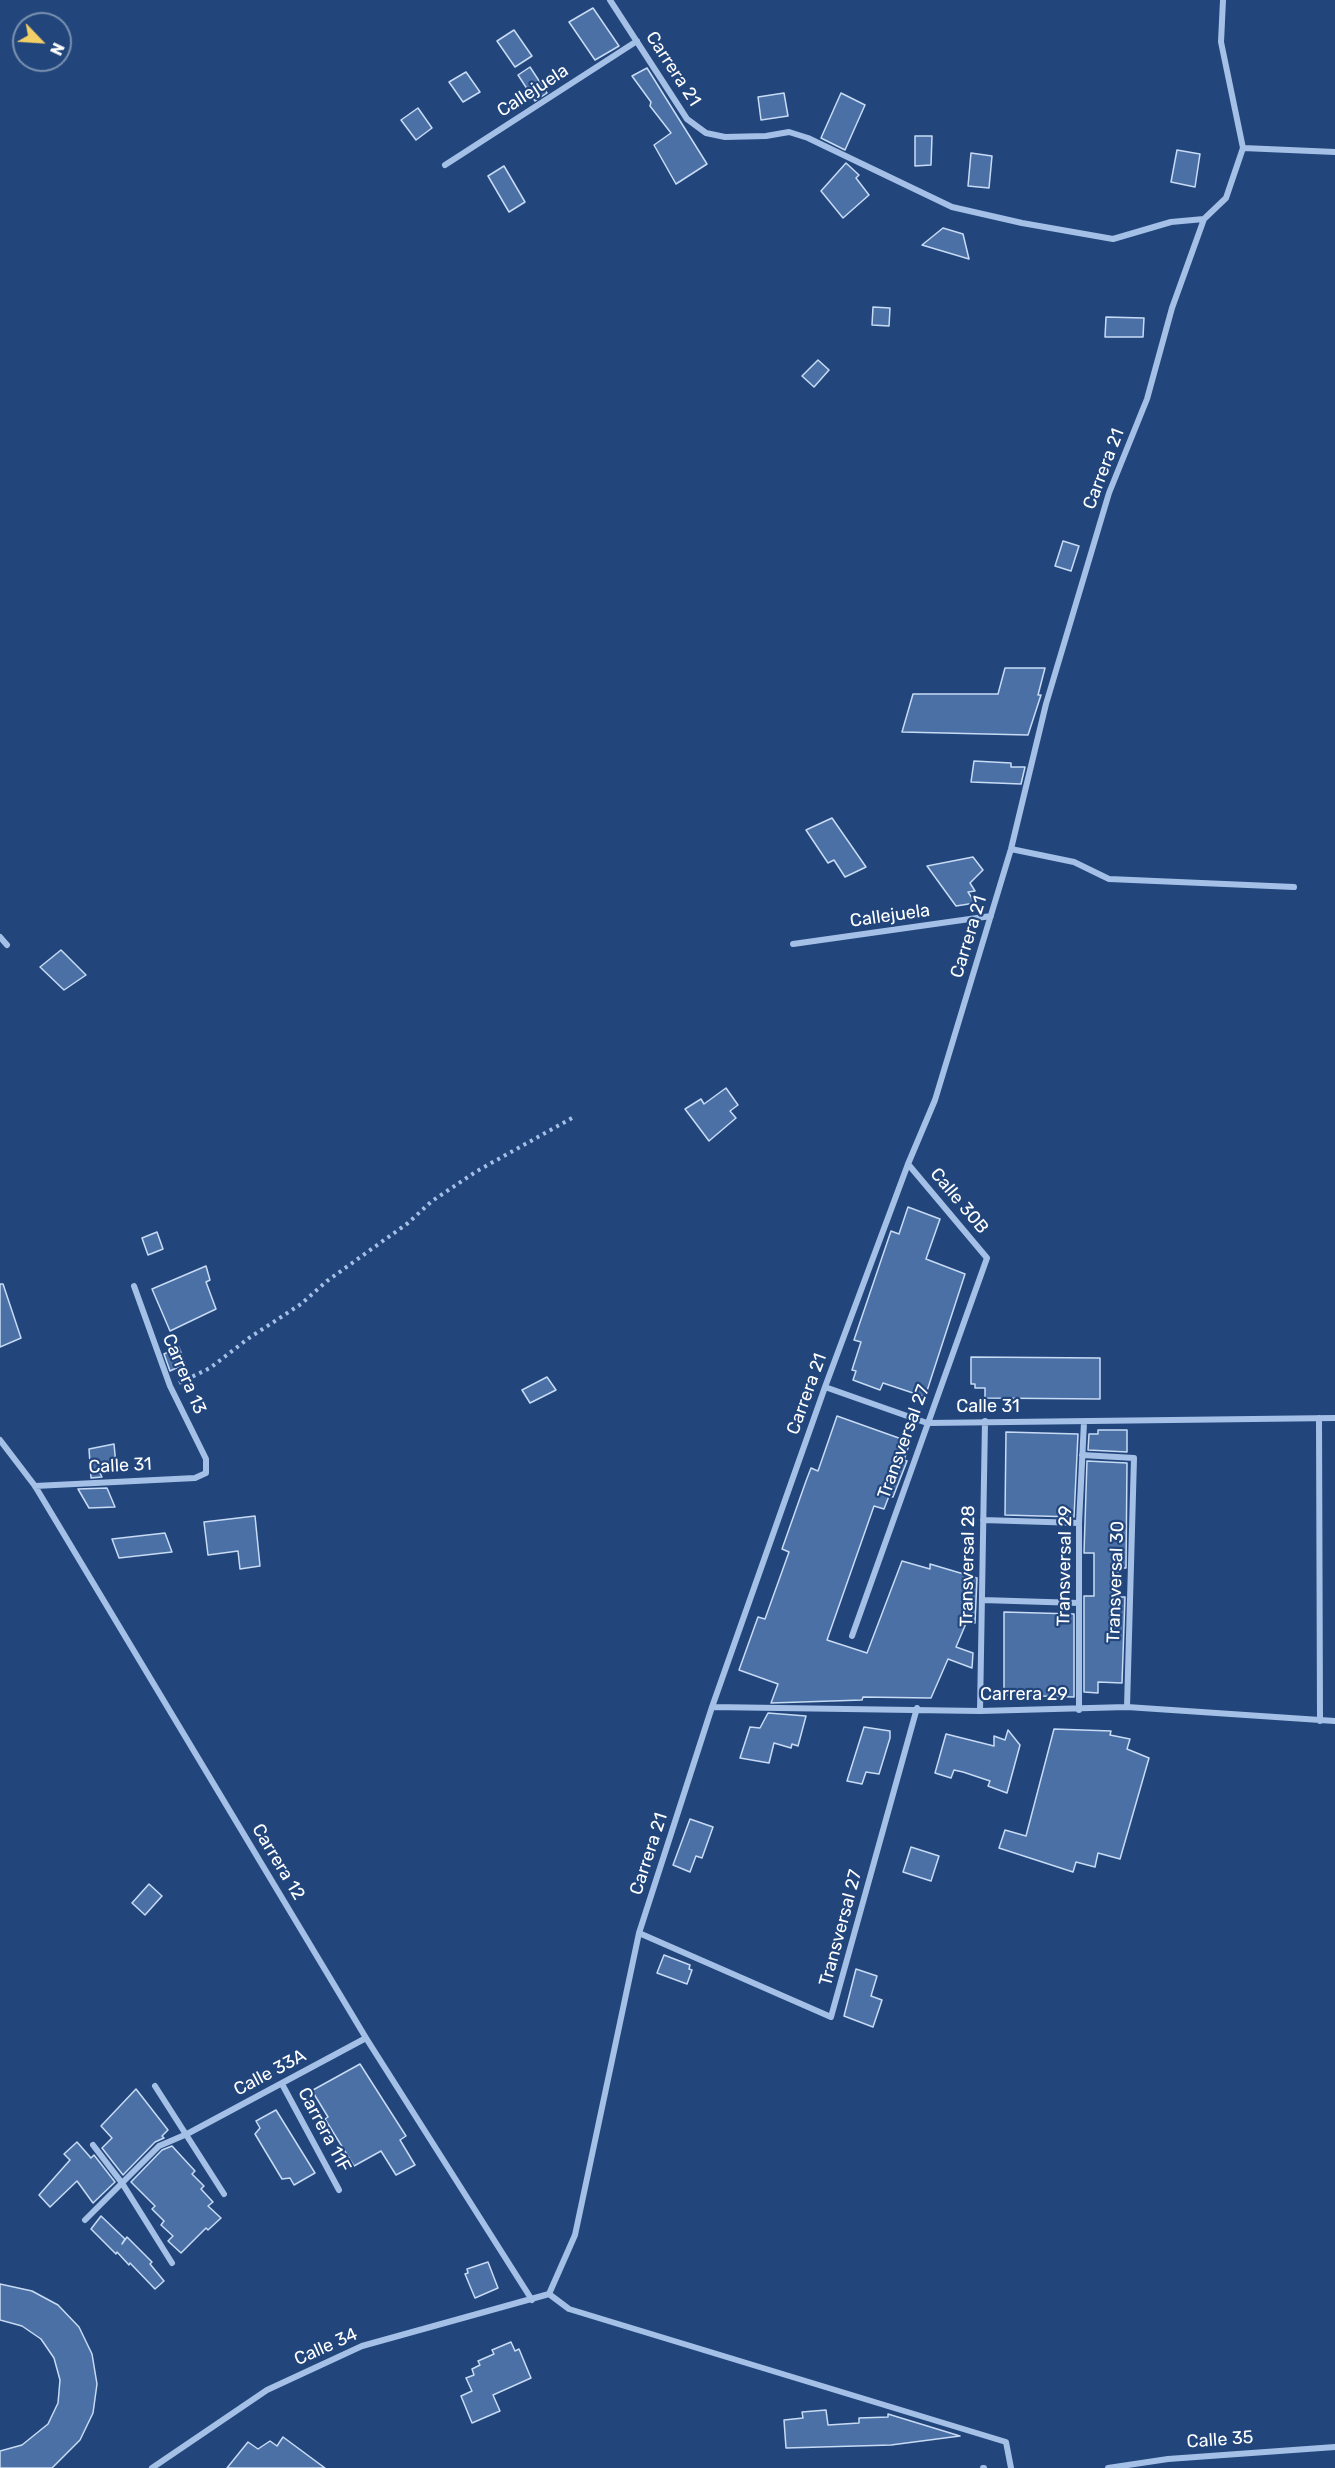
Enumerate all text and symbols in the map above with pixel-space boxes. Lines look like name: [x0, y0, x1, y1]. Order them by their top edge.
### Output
north arrow: [12, 12, 72, 72]
street label: Carrera 21: [641, 28, 705, 110]
text: N: [46, 40, 68, 58]
street label: Callejuela: [493, 60, 573, 122]
street label: Carrera 21: [1079, 426, 1129, 512]
street label: Carrera 21: [946, 893, 992, 981]
street label: Callejuela: [849, 900, 931, 932]
street label: Calle 30B: [925, 1164, 993, 1238]
street label: Carrera 13: [157, 1331, 211, 1417]
street label: Carrera 21: [782, 1350, 832, 1438]
street label: Transversal 27: [873, 1382, 935, 1502]
street label: Calle 31: [956, 1396, 1020, 1418]
street label: Calle 31: [88, 1454, 152, 1478]
street label: Transversal 28: [956, 1505, 980, 1627]
street label: Transversal 29: [1053, 1505, 1077, 1627]
street label: Transversal 30: [1103, 1521, 1129, 1643]
street label: Carrera 29: [980, 1684, 1068, 1706]
street label: Carrera 21: [626, 1810, 672, 1898]
street label: Carrera 12: [247, 1820, 309, 1904]
street label: Transversal 27: [815, 1867, 867, 1989]
street label: Calle 33A: [230, 2045, 310, 2101]
street label: Carrera 11F: [293, 2084, 355, 2176]
street label: Calle 34: [291, 2323, 361, 2371]
street label: Calle 35: [1186, 2427, 1254, 2453]

